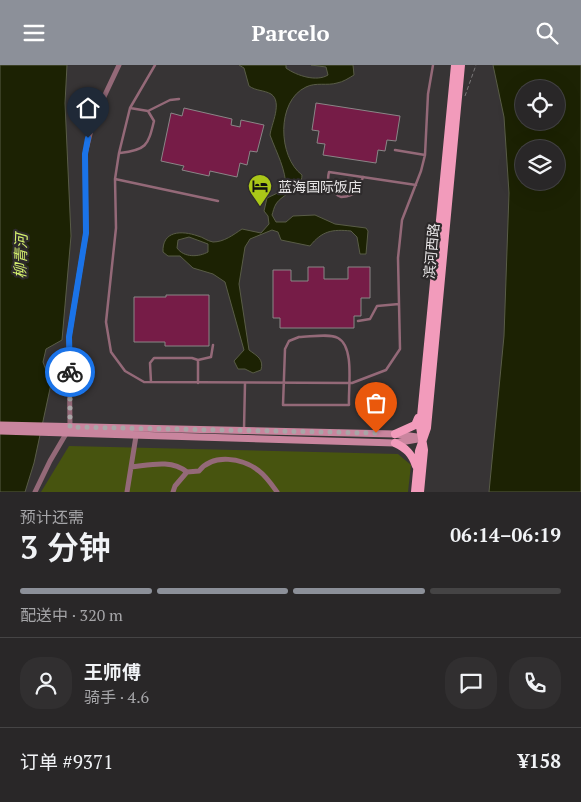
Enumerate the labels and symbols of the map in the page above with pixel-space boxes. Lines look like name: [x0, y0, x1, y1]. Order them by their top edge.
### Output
pin: [67, 87, 109, 138]
hotel icon: 蓝海国际饭店: [247, 173, 273, 207]
place label: 蓝海国际饭店: [278, 177, 362, 196]
street label: 滨河西路: [419, 222, 443, 280]
water label: 柳青河: [9, 230, 31, 279]
courier: [45, 347, 95, 397]
pin: [355, 382, 397, 433]

